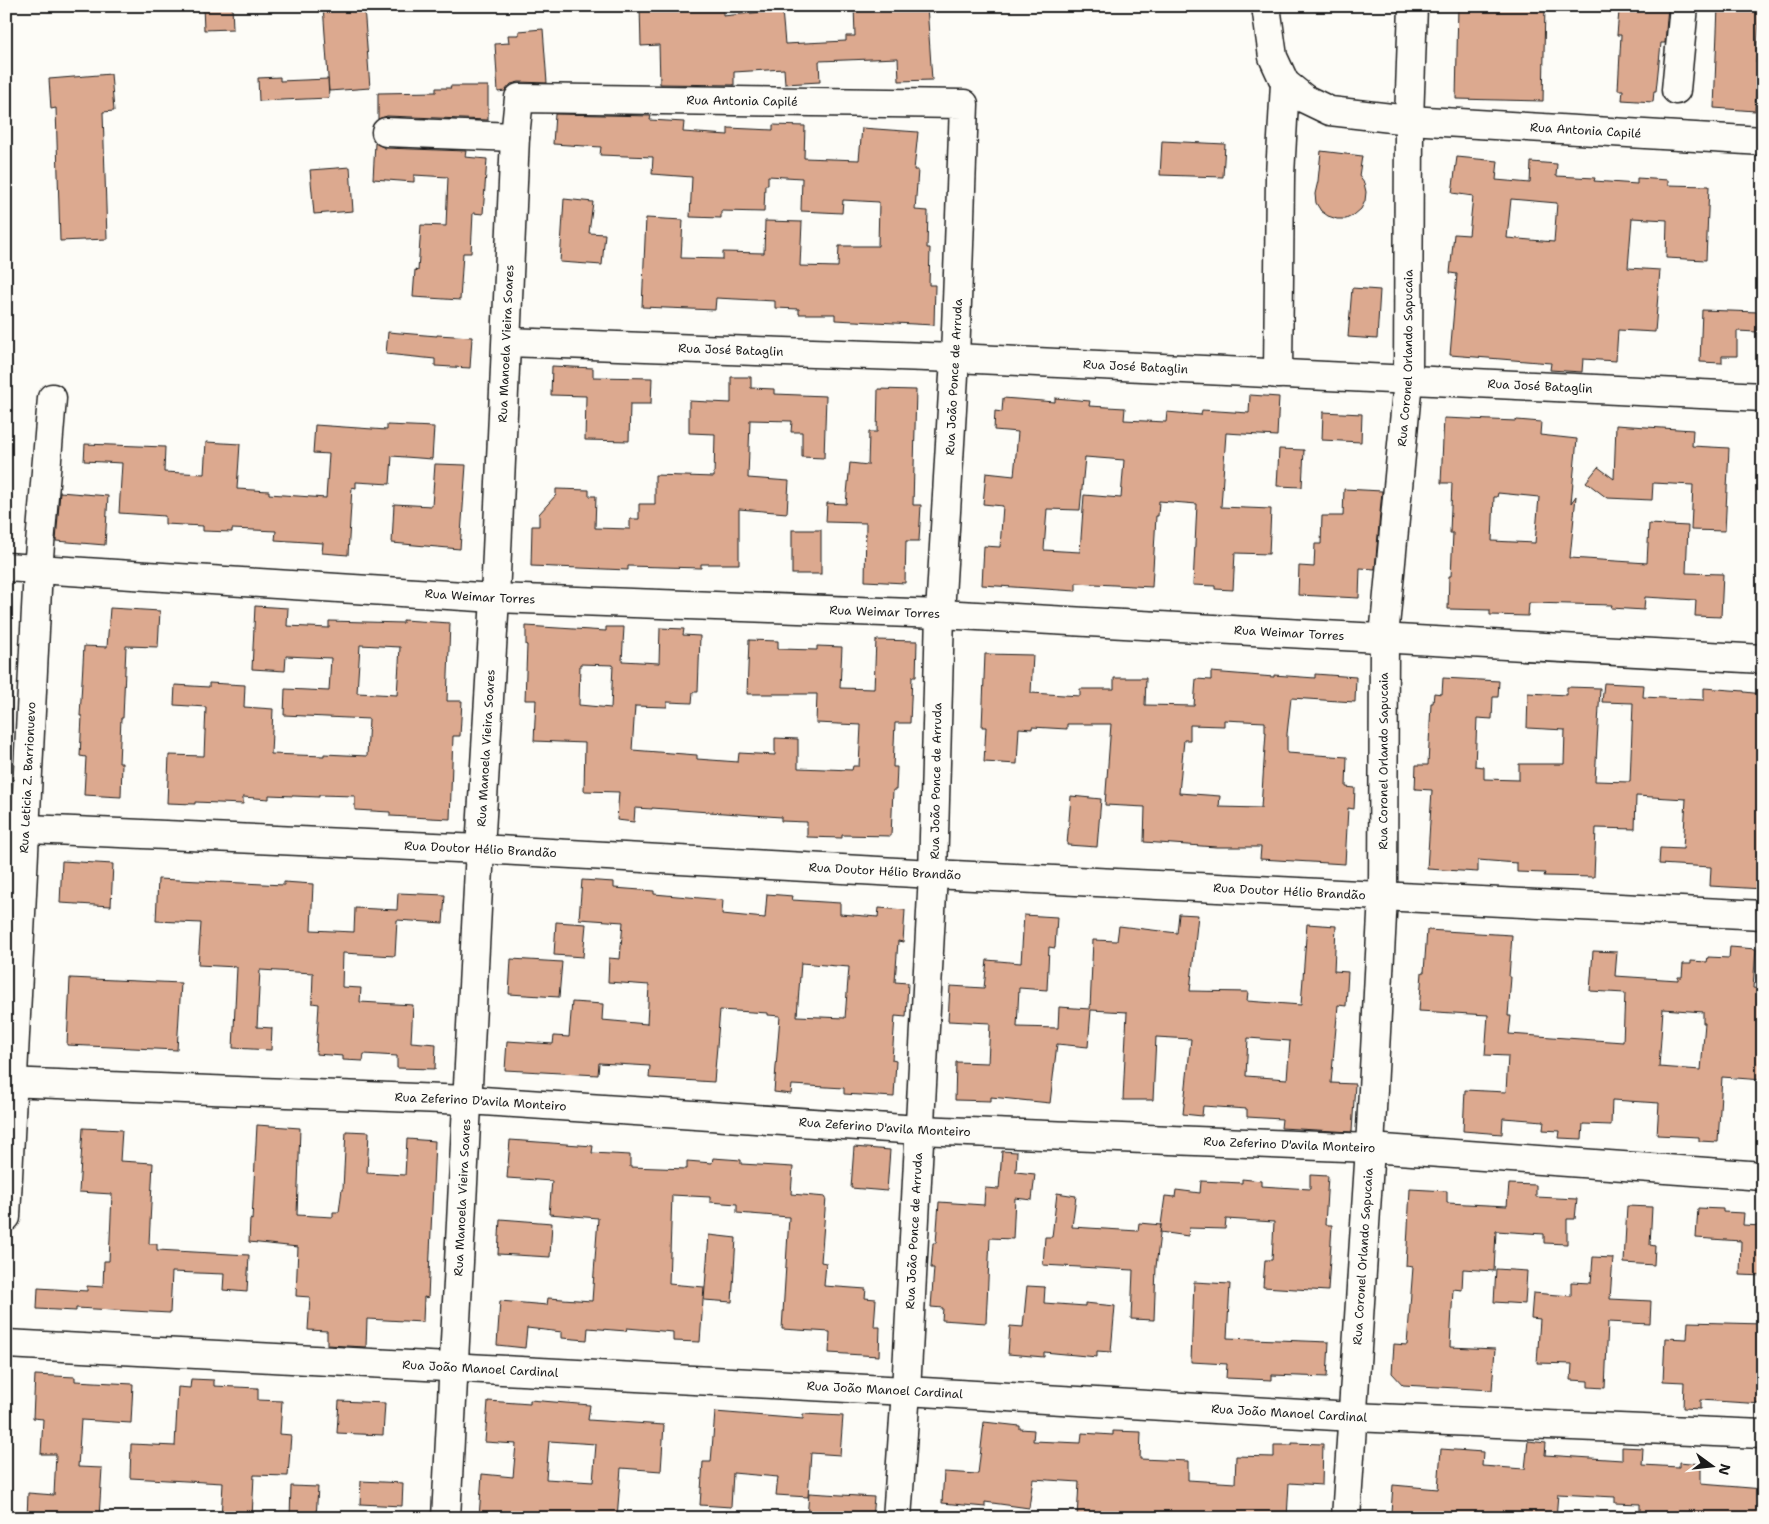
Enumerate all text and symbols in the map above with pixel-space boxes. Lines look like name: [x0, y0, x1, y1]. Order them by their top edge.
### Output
street label: Rua Antonia Capilé: [686, 92, 798, 110]
street label: Rua Antonia Capilé: [1530, 119, 1642, 142]
street label: Rua Manoela Vieira Soares: [495, 264, 517, 423]
street label: Rua Coronel Orlando Sapucaia: [1394, 269, 1416, 447]
street label: Rua João Ponce de Arruda: [942, 298, 966, 456]
street label: Rua José Bataglin: [678, 340, 784, 360]
street label: Rua José Bataglin: [1083, 356, 1188, 377]
street label: Rua José Bataglin: [1487, 376, 1593, 397]
street label: Rua Weimar Torres: [424, 586, 536, 607]
street label: Rua Weimar Torres: [829, 602, 940, 622]
street label: Rua Weimar Torres: [1233, 622, 1345, 644]
street label: Rua Manoela Vieira Soares: [473, 669, 499, 827]
street label: Rua Coronel Orlando Sapucaia: [1375, 672, 1392, 850]
street label: Rua Leticia Z. Barrionuevo: [16, 701, 39, 854]
street label: Rua João Ponce de Arruda: [927, 702, 945, 860]
street label: Rua Doutor Hélio Brandão: [404, 838, 557, 861]
street label: Rua Doutor Hélio Brandão: [808, 859, 962, 883]
street label: Rua Doutor Hélio Brandão: [1213, 880, 1366, 903]
street label: Rua Zeferino D'avila Monteiro: [394, 1089, 567, 1115]
street label: Rua Zeferino D'avila Monteiro: [798, 1114, 971, 1140]
street label: Rua Manoela Vieira Soares: [450, 1118, 474, 1277]
street label: Rua Zeferino D'avila Monteiro: [1203, 1133, 1376, 1156]
street label: Rua João Ponce de Arruda: [902, 1152, 926, 1310]
street label: Rua Coronel Orlando Sapucaia: [1349, 1167, 1377, 1346]
street label: Rua João Manoel Cardinal: [402, 1357, 559, 1381]
street label: Rua João Manoel Cardinal: [806, 1378, 964, 1402]
street label: Rua João Manoel Cardinal: [1211, 1401, 1368, 1426]
north arrow: [1686, 1442, 1736, 1492]
text: N: [1714, 1462, 1735, 1477]

